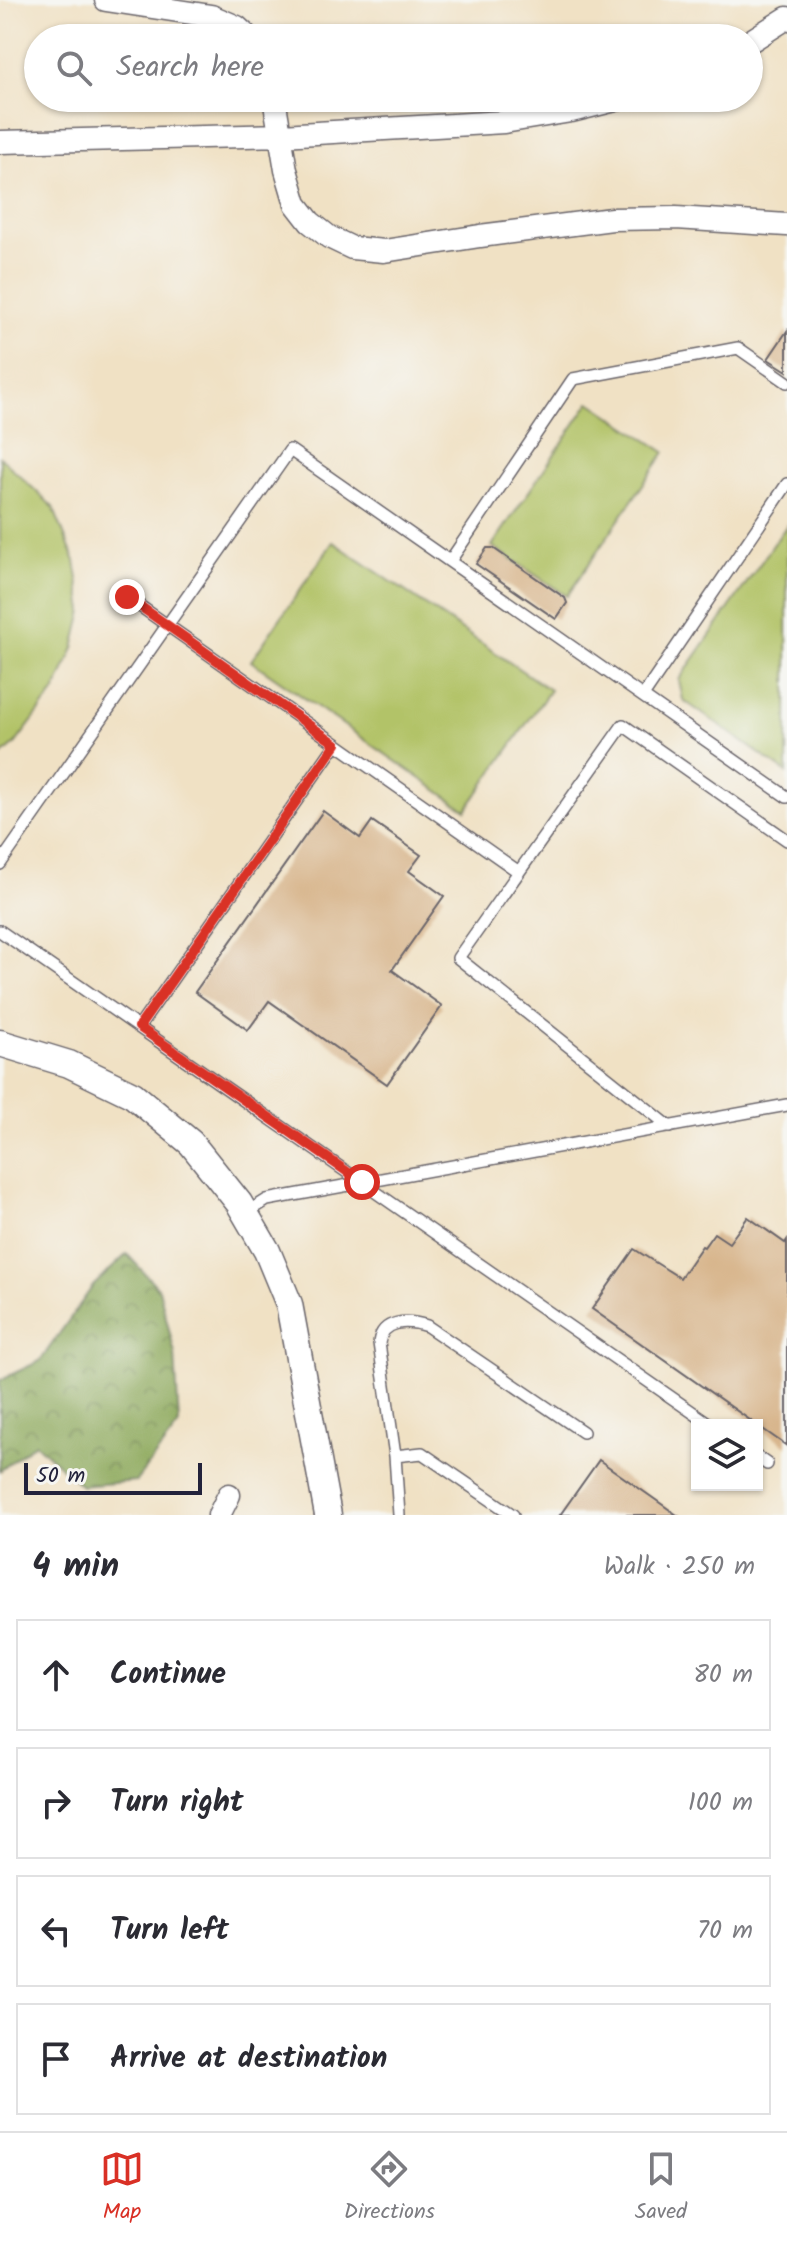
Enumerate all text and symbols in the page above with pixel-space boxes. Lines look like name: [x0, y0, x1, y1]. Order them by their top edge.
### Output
search box: [24, 24, 763, 112]
text: Search here: [116, 44, 264, 92]
icon: search: [52, 46, 96, 90]
route end: [109, 579, 145, 615]
route start: [344, 1164, 380, 1200]
map controls: [691, 1419, 763, 1491]
button: layers: [691, 1419, 763, 1491]
scale bar: [24, 1459, 202, 1495]
text: 50 m: [36, 1459, 85, 1494]
text: 4 min: [32, 1540, 119, 1594]
text: Walk · 250 m: [604, 1546, 755, 1588]
text: Continue: [110, 1651, 226, 1699]
icon: ahead: [34, 1653, 78, 1697]
text: 80 m: [693, 1654, 753, 1696]
text: Turn right: [110, 1779, 243, 1827]
icon: right: [34, 1781, 78, 1825]
text: 100 m: [688, 1782, 753, 1824]
text: Turn left: [110, 1907, 229, 1955]
icon: left: [34, 1909, 78, 1953]
text: 70 m: [697, 1910, 753, 1952]
text: Arrive at destination: [110, 2035, 387, 2083]
icon: arrive: [34, 2037, 78, 2081]
tab: Map: [100, 2147, 144, 2230]
tab: Directions: [344, 2147, 435, 2230]
tab: Saved: [635, 2147, 687, 2230]

